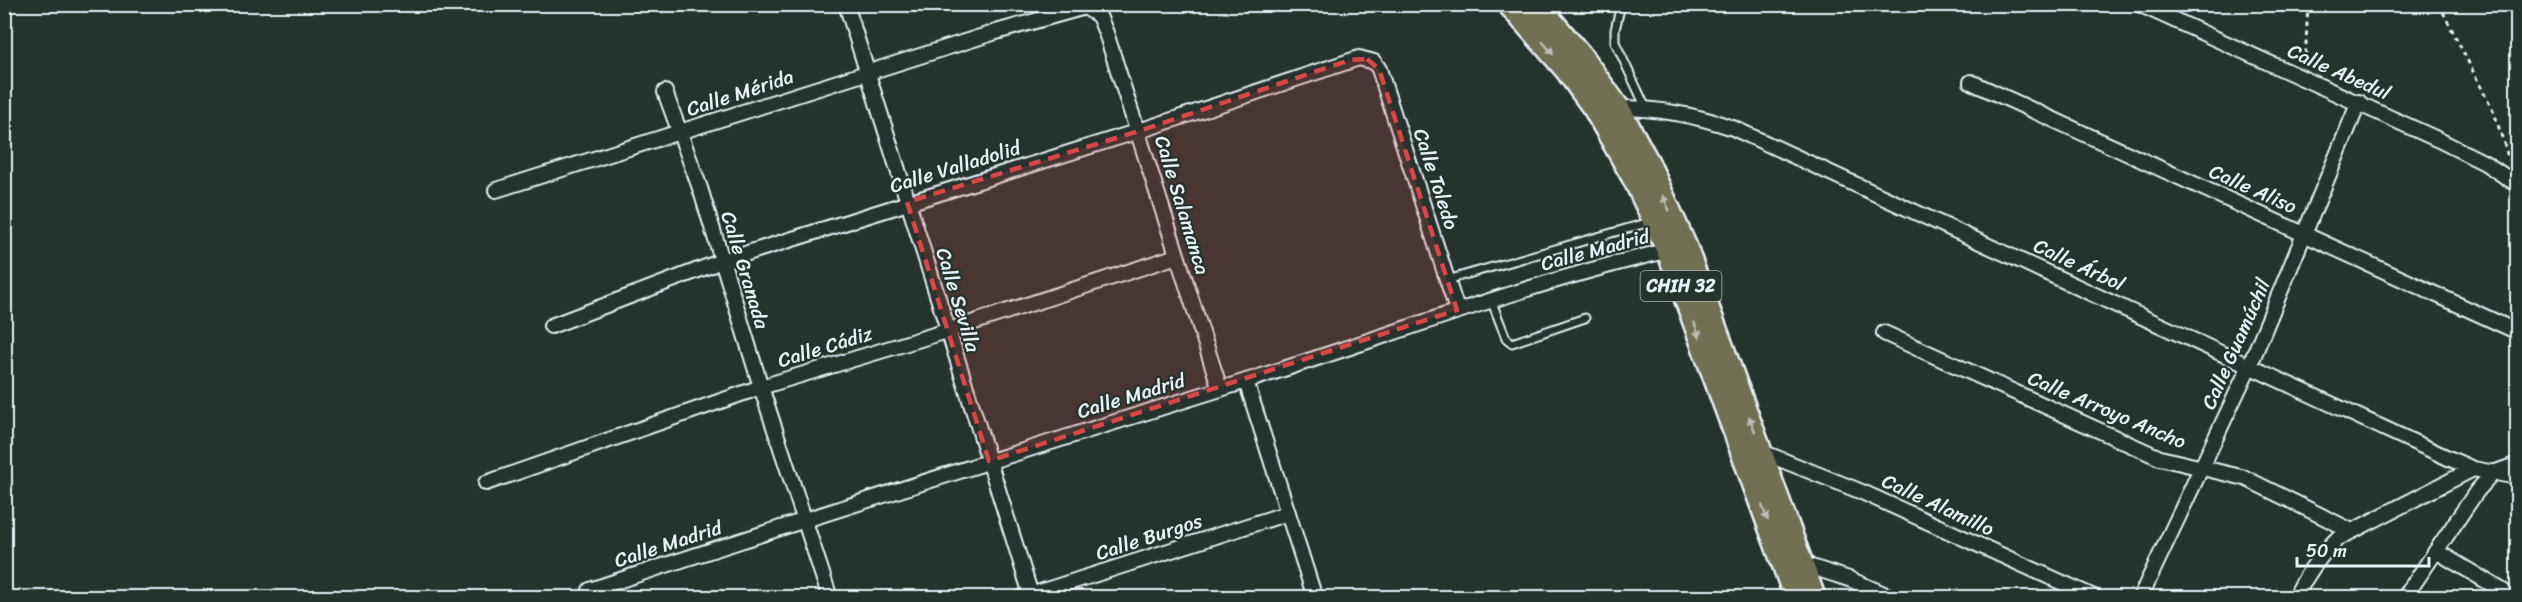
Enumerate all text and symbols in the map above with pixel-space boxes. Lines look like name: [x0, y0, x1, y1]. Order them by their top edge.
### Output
street label: Calle Abedul: [2282, 34, 2397, 111]
one-way arrow: [1541, 40, 1554, 55]
street label: Calle Mérida: [682, 59, 798, 127]
street label: Calle Toledo: [1403, 124, 1469, 234]
street label: Calle Valladolid: [885, 130, 1026, 204]
street label: Calle Salamanca: [1144, 131, 1220, 279]
street label: Calle Aliso: [2203, 154, 2303, 224]
one-way arrow: [1661, 194, 1671, 212]
street label: Calle Granada: [711, 207, 780, 334]
street label: Calle Madrid: [1537, 218, 1655, 281]
street label: Calle Árbol: [2028, 229, 2132, 302]
street label: Calle Sevilla: [925, 243, 991, 358]
road number: CHIH 32: [1640, 271, 1722, 301]
street label: Calle Guamúchil: [2191, 272, 2281, 415]
street label: Calle Cádiz: [773, 316, 877, 378]
one-way arrow: [1692, 321, 1702, 339]
street label: Calle Arroyo Ancho: [2022, 361, 2192, 459]
street label: Calle Madrid: [1073, 363, 1191, 429]
one-way arrow: [1747, 415, 1756, 433]
street label: Calle Alamillo: [1876, 464, 2000, 546]
street label: Calle Burgos: [1091, 503, 1208, 571]
one-way arrow: [1760, 504, 1770, 522]
street label: Calle Madrid: [610, 510, 728, 578]
scale bar: [2297, 530, 2429, 568]
text: 50 m: [2306, 535, 2347, 567]

